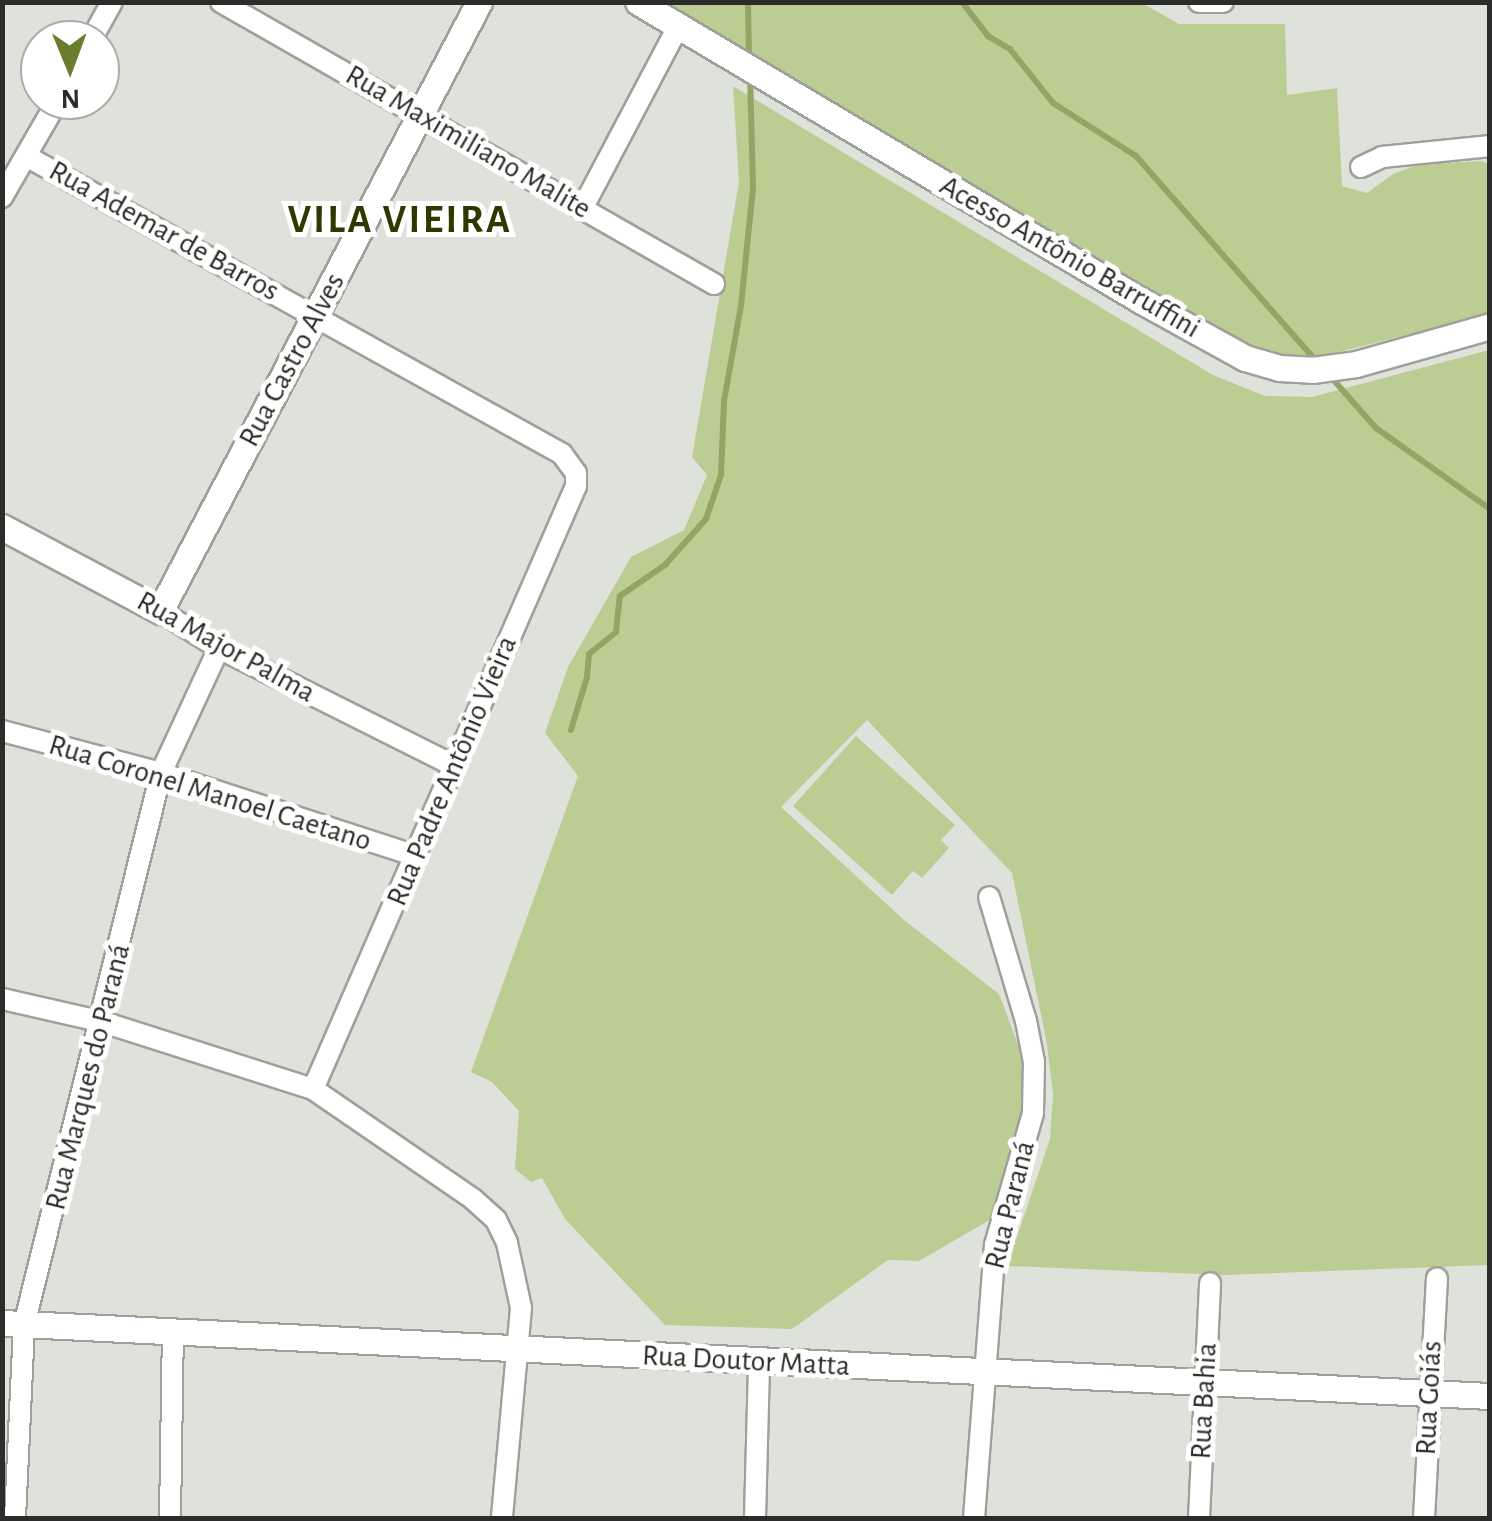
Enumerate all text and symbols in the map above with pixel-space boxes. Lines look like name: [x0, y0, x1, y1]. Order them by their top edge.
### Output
north arrow: [20, 20, 120, 120]
street label: Rua Maximiliano Malite: [339, 57, 597, 227]
text: N: [61, 84, 80, 112]
street label: Rua Ademar de Barros: [43, 153, 285, 309]
street label: Acesso Antônio Barruffini: [933, 168, 1207, 346]
district label: VILA VIEIRA: [287, 196, 513, 244]
street label: Rua Castro Alves: [231, 267, 353, 453]
street label: Rua Major Palma: [131, 583, 321, 711]
street label: Rua Padre Antônio Vieira: [379, 631, 525, 911]
street label: Rua Coronel Manoel Caetano: [44, 727, 376, 859]
street label: Rua Marques do Paraná: [38, 940, 138, 1214]
street label: Rua Paraná: [977, 1137, 1043, 1273]
street label: Rua Doutor Matta: [641, 1338, 851, 1384]
street label: Rua Goiás: [1408, 1340, 1450, 1456]
street label: Rua Bahia: [1183, 1342, 1225, 1460]

